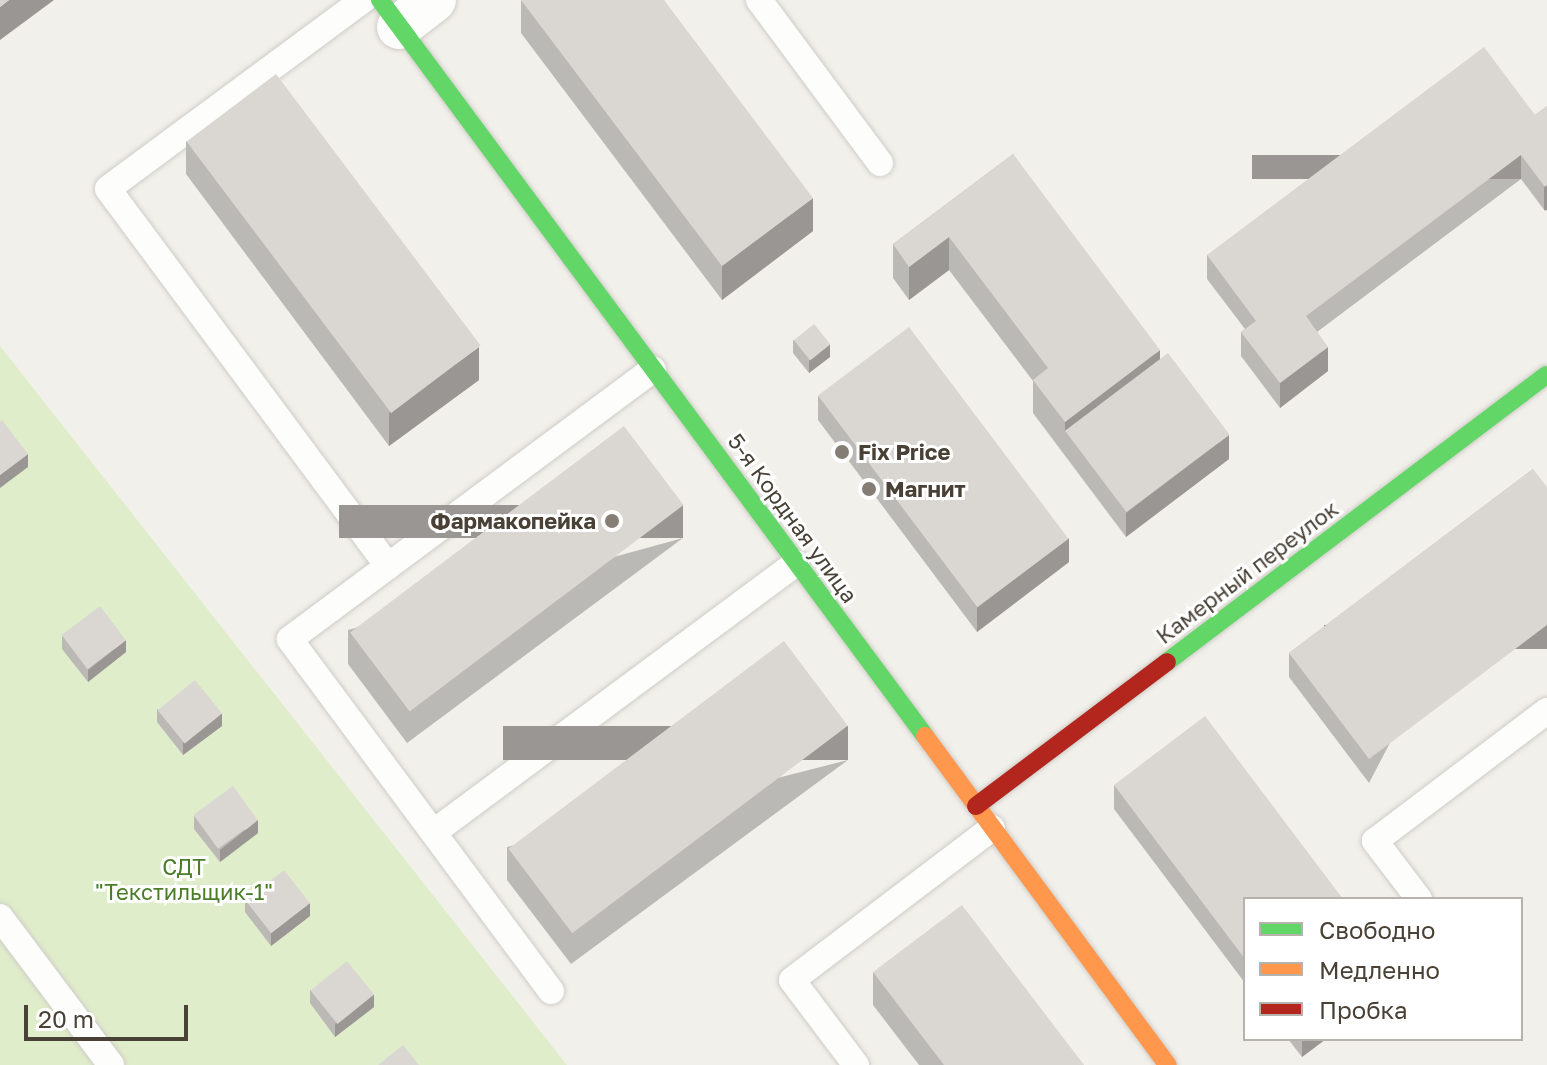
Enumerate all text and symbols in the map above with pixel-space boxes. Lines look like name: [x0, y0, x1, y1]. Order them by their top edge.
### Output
street label: 5-я Кордная улица: [723, 428, 863, 608]
place label: Fix Price: [858, 439, 950, 465]
marker: Fix Price: [833, 443, 851, 461]
place label: Магнит: [885, 476, 966, 502]
marker: Магнит: [860, 480, 878, 498]
street label: Камерный переулок: [1151, 495, 1343, 649]
place label: Фармакопейка: [430, 508, 596, 534]
marker: Фармакопейка: [603, 512, 621, 530]
park label: СДТ "Текстильщик-1": [95, 853, 273, 904]
legend: [1243, 897, 1523, 1041]
text: Свободно: [1319, 915, 1435, 944]
text: Медленно: [1319, 955, 1440, 984]
scale bar: [28, 989, 192, 1039]
text: Пробка: [1319, 995, 1408, 1024]
text: 20 m: [38, 1004, 94, 1033]

